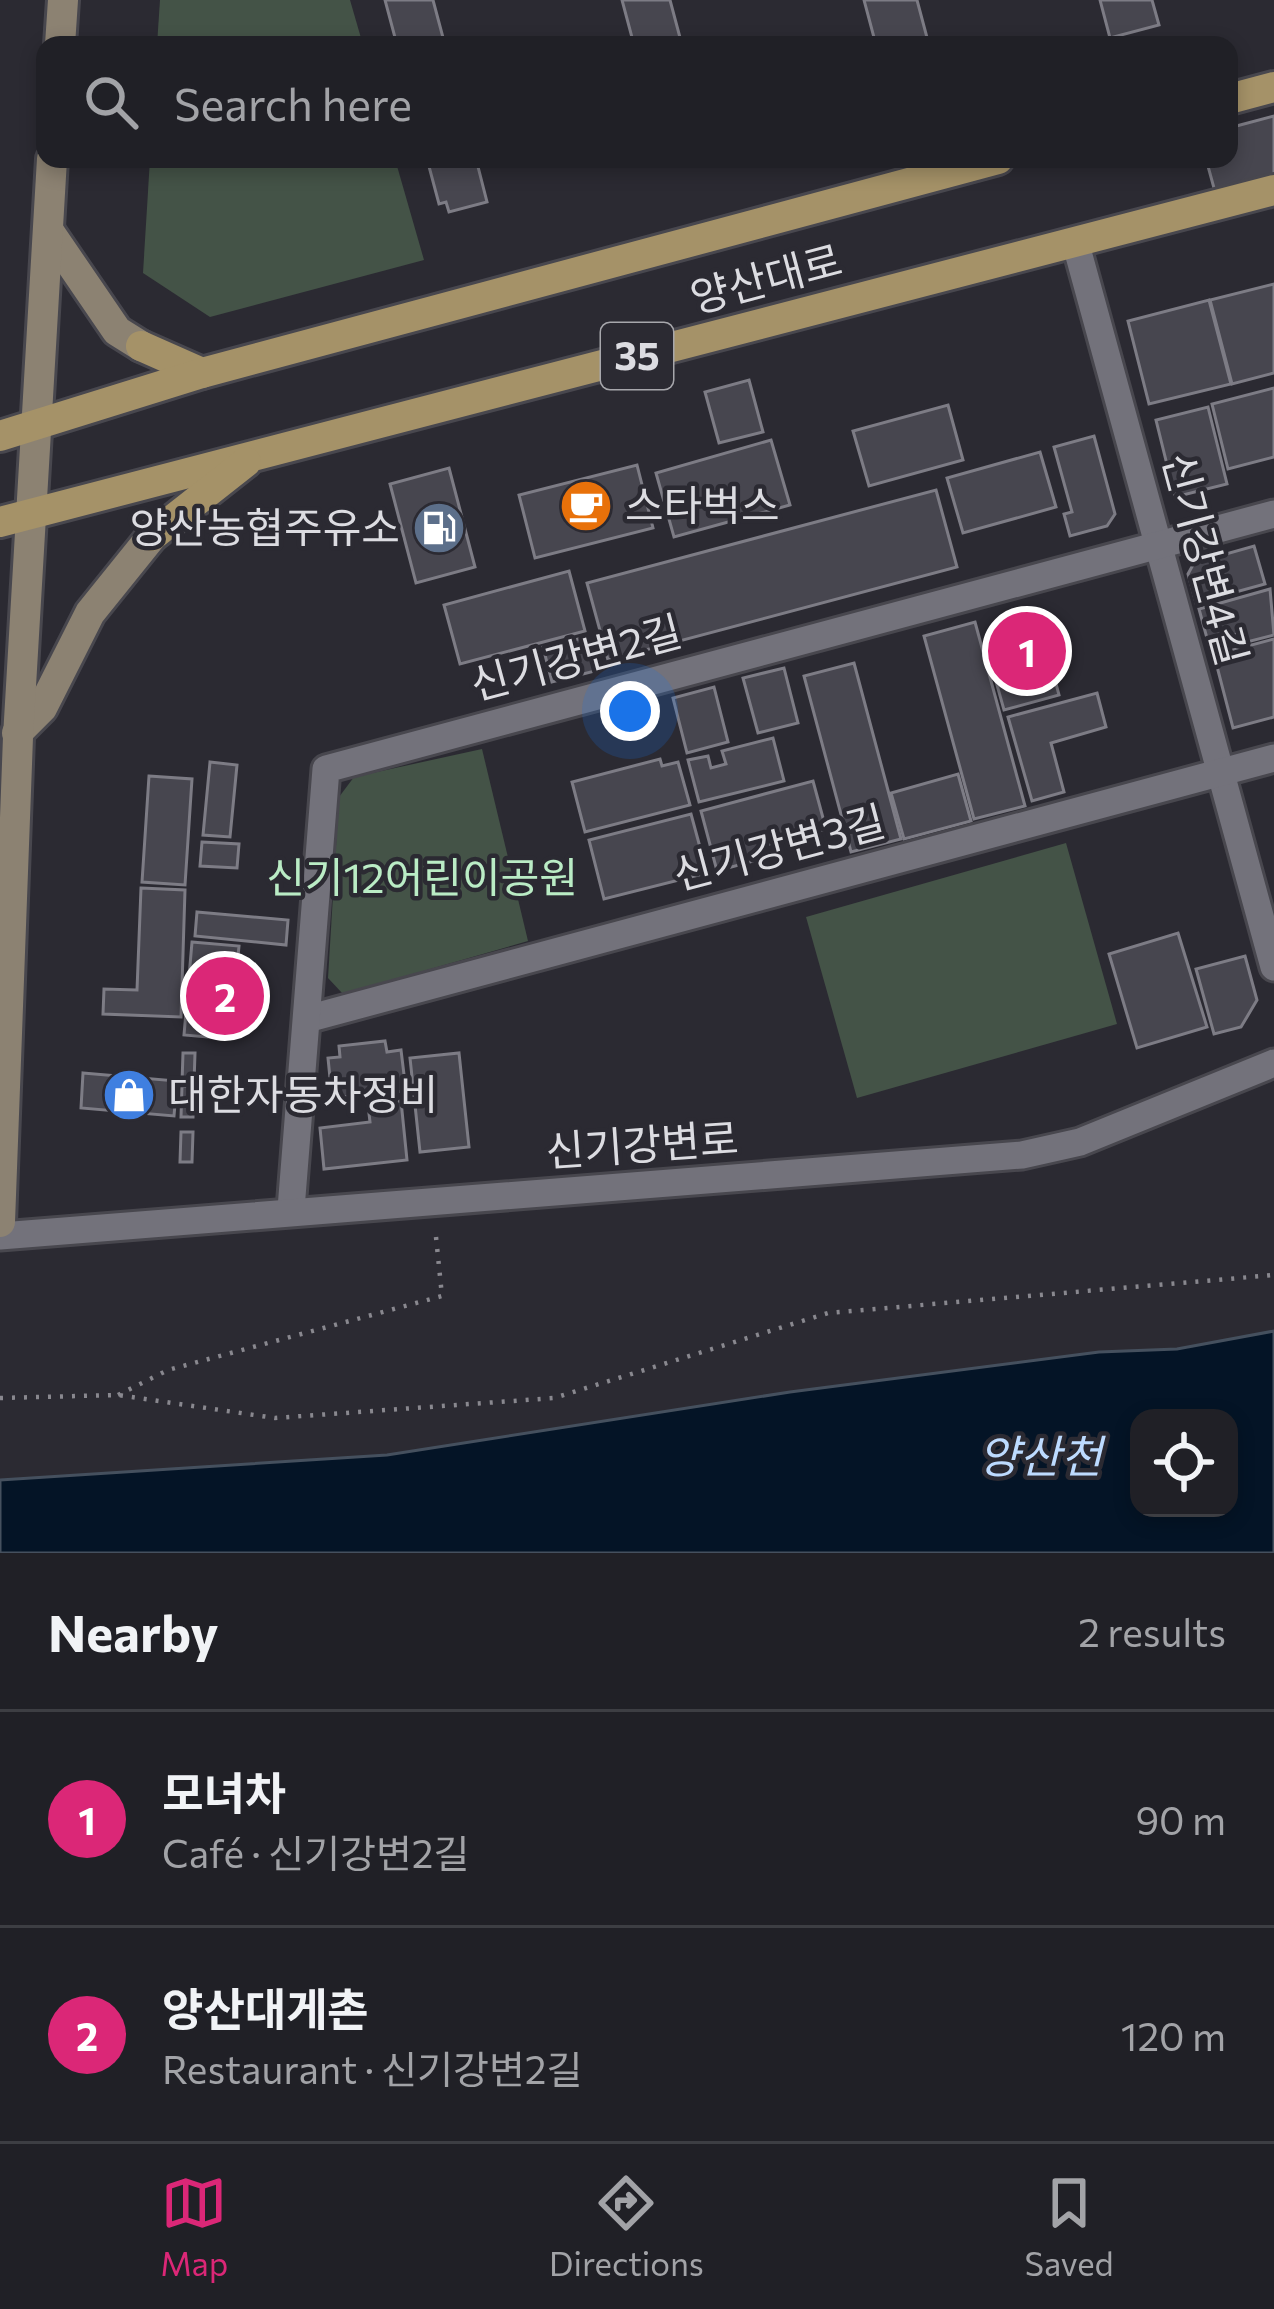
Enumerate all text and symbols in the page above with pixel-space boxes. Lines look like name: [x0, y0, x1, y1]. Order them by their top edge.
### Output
search box: [36, 36, 1238, 168]
icon: search: [78, 69, 144, 135]
text: Search here: [174, 75, 412, 130]
street label: 양산대로: [684, 232, 847, 322]
road number: 35: [601, 323, 673, 389]
street label: 신기강변4길: [1154, 446, 1260, 671]
cafe icon: 스타벅스: [558, 478, 614, 534]
place label: 스타벅스: [625, 478, 780, 530]
place label: 양산농협주유소: [130, 500, 400, 552]
fuel station icon: 양산농협주유소: [411, 500, 467, 556]
street label: 신기강변2길: [464, 603, 687, 709]
pin: 1: [988, 606, 1066, 696]
your location: [600, 681, 660, 741]
street label: 신기강변3길: [667, 793, 890, 899]
park label: 신기12어린이공원: [266, 850, 578, 902]
pin: 2: [186, 951, 264, 1041]
shop icon: 대한자동차정비: [101, 1067, 157, 1123]
place label: 대한자동차정비: [168, 1067, 438, 1119]
street label: 신기강변로: [544, 1110, 740, 1176]
map controls: [1130, 1409, 1238, 1517]
button: locate: [1130, 1409, 1238, 1517]
water label: 양산천: [978, 1427, 1107, 1482]
text: Nearby: [48, 1600, 218, 1663]
text: 2 results: [1078, 1607, 1226, 1655]
text: 모녀차: [162, 1764, 286, 1819]
text: 1: [78, 1795, 96, 1843]
text: 90 m: [1135, 1795, 1226, 1843]
text: Café · 신기강변2길: [162, 1828, 469, 1876]
text: 양산대게촌: [162, 1980, 369, 2035]
text: 2: [76, 2011, 98, 2059]
text: 120 m: [1121, 2011, 1226, 2059]
text: Restaurant · 신기강변2길: [162, 2044, 582, 2092]
tab: Map: [160, 2170, 228, 2283]
tab: Directions: [549, 2170, 704, 2283]
tab: Saved: [1025, 2170, 1114, 2283]

